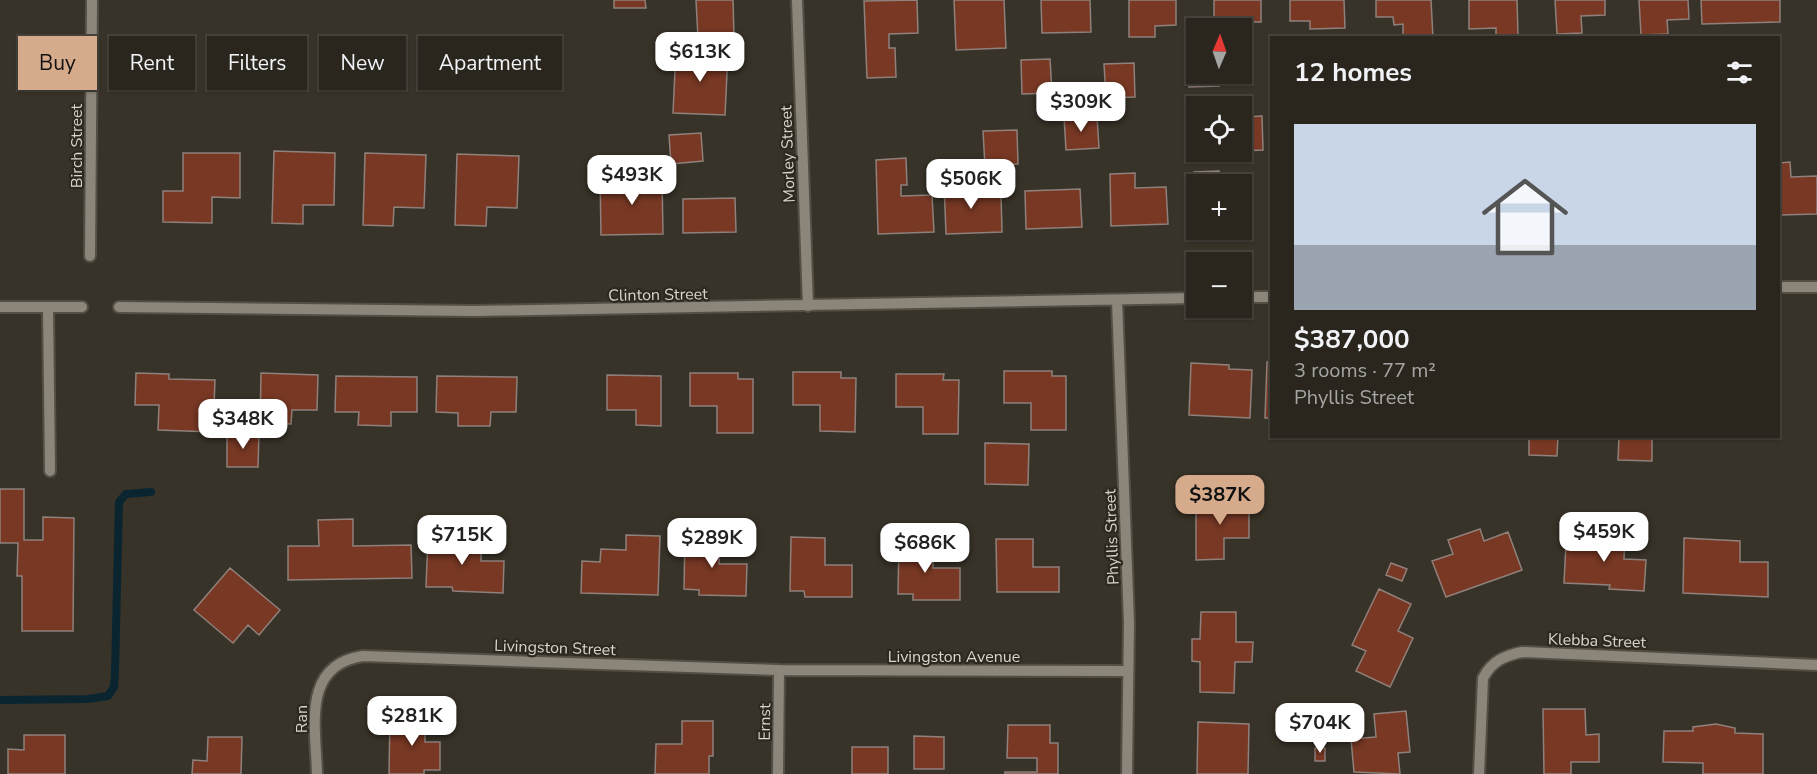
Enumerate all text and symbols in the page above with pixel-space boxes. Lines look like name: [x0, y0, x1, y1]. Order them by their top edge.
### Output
north arrow: [1186, 18, 1252, 84]
map controls: [1186, 18, 1252, 318]
pin: $613K: [658, 32, 742, 83]
chip: Buy: [18, 36, 97, 90]
chip: Rent: [109, 36, 195, 90]
chip: Filters: [207, 36, 307, 90]
chip: New: [319, 36, 406, 90]
chip: Apartment: [418, 36, 562, 90]
text: $613K: [669, 38, 731, 65]
text: 12 homes: [1294, 55, 1412, 90]
icon: filters: [1723, 56, 1756, 89]
pin: $309K: [1039, 82, 1123, 133]
text: $309K: [1050, 88, 1112, 115]
button: locate: [1186, 96, 1252, 162]
street label: Birch Street: [66, 103, 88, 188]
street label: Morley Street: [775, 105, 801, 203]
pin: $493K: [590, 155, 674, 206]
pin: $506K: [929, 159, 1013, 210]
text: $493K: [601, 161, 663, 188]
icon: home: [1471, 163, 1579, 271]
text: $506K: [940, 165, 1002, 192]
button: +: [1186, 174, 1252, 240]
button: −: [1186, 252, 1252, 318]
street label: Clinton Street: [608, 283, 708, 307]
text: $387,000: [1294, 322, 1410, 357]
text: 3 rooms · 77 m²: [1294, 357, 1436, 384]
text: Phyllis Street: [1294, 384, 1414, 411]
pin: $348K: [201, 399, 285, 450]
text: $348K: [212, 405, 274, 432]
pin: $387K: [1178, 475, 1262, 526]
text: $387K: [1189, 481, 1251, 508]
street label: Phyllis Street: [1099, 488, 1125, 585]
pin: $459K: [1562, 512, 1646, 563]
pin: $715K: [420, 515, 504, 566]
pin: $289K: [670, 518, 754, 569]
text: $459K: [1573, 518, 1635, 545]
text: $715K: [431, 521, 493, 548]
pin: $686K: [883, 523, 967, 574]
text: $289K: [681, 524, 743, 551]
text: $686K: [894, 529, 956, 556]
street label: Klebba Street: [1548, 628, 1647, 654]
street label: Livingston Street: [494, 635, 617, 661]
street label: Livingston Avenue: [888, 646, 1020, 668]
pin: $281K: [370, 696, 454, 747]
text: $281K: [381, 702, 443, 729]
street label: Ernst: [754, 703, 776, 741]
pin: $704K: [1278, 703, 1362, 754]
street label: Ran: [291, 705, 313, 733]
text: $704K: [1289, 709, 1351, 736]

